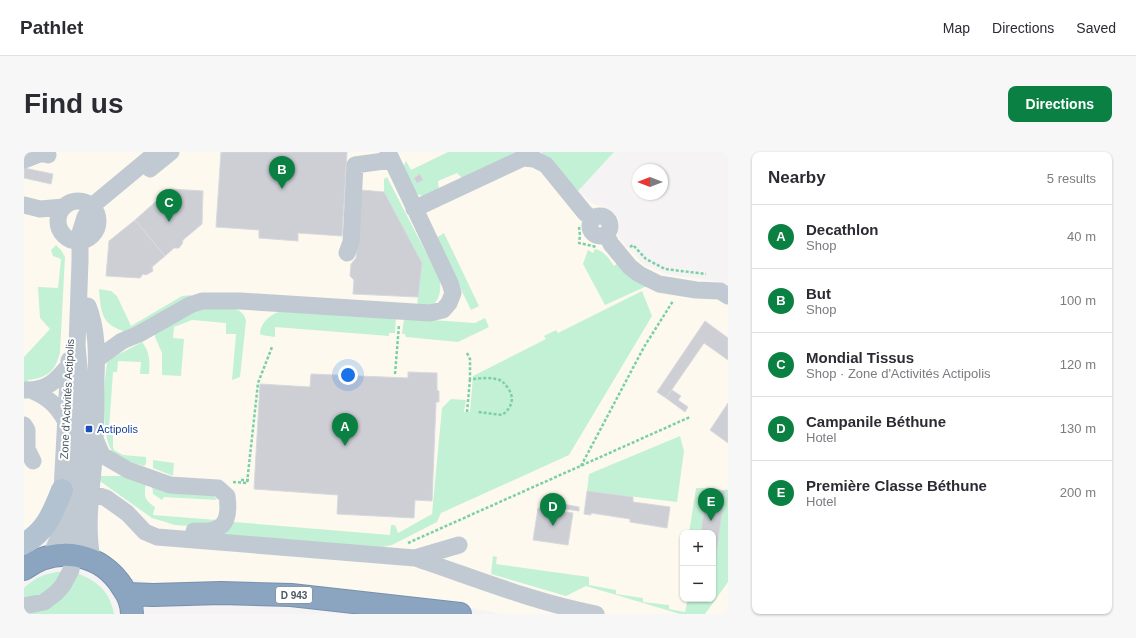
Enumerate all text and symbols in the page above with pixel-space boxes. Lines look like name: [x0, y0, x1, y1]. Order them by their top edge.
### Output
text: Pathlet: [20, 17, 83, 38]
text: Map: [943, 20, 970, 36]
text: Directions: [992, 20, 1054, 36]
text: Saved: [1076, 20, 1116, 36]
button: Directions: [1008, 86, 1112, 122]
text: Find us: [24, 88, 124, 119]
pin: B: [269, 156, 295, 189]
north arrow: [632, 164, 668, 200]
text: Nearby: [768, 168, 826, 187]
text: 5 results: [1047, 171, 1096, 186]
pin: C: [156, 189, 182, 222]
text: Decathlon: [806, 221, 879, 238]
text: A: [776, 229, 786, 244]
text: 40 m: [1067, 229, 1096, 244]
text: Shop: [806, 238, 836, 253]
text: But: [806, 285, 831, 302]
text: B: [776, 293, 786, 308]
text: 100 m: [1060, 293, 1096, 308]
text: Shop: [806, 302, 836, 317]
street label: Zone d'Activités Actipolis: [58, 338, 76, 460]
text: Mondial Tissus: [806, 349, 914, 366]
text: C: [776, 357, 786, 372]
text: 120 m: [1060, 357, 1096, 372]
your location: [338, 365, 358, 385]
text: Shop · Zone d'Activités Actipolis: [806, 366, 991, 381]
pin: A: [332, 413, 358, 446]
text: Campanile Béthune: [806, 413, 946, 430]
text: D: [776, 421, 786, 436]
text: 130 m: [1060, 421, 1096, 436]
place label: Actipolis: [97, 423, 138, 435]
marker: Actipolis: [84, 424, 94, 434]
text: Hotel: [806, 430, 836, 445]
text: Première Classe Béthune: [806, 477, 987, 494]
text: E: [777, 485, 785, 500]
text: 200 m: [1060, 485, 1096, 500]
pin: E: [698, 488, 724, 521]
pin: D: [540, 493, 566, 526]
text: Hotel: [806, 494, 836, 509]
map controls: [680, 530, 716, 602]
button: +: [680, 530, 716, 566]
button: −: [680, 566, 716, 602]
road number: D 943: [276, 587, 312, 603]

